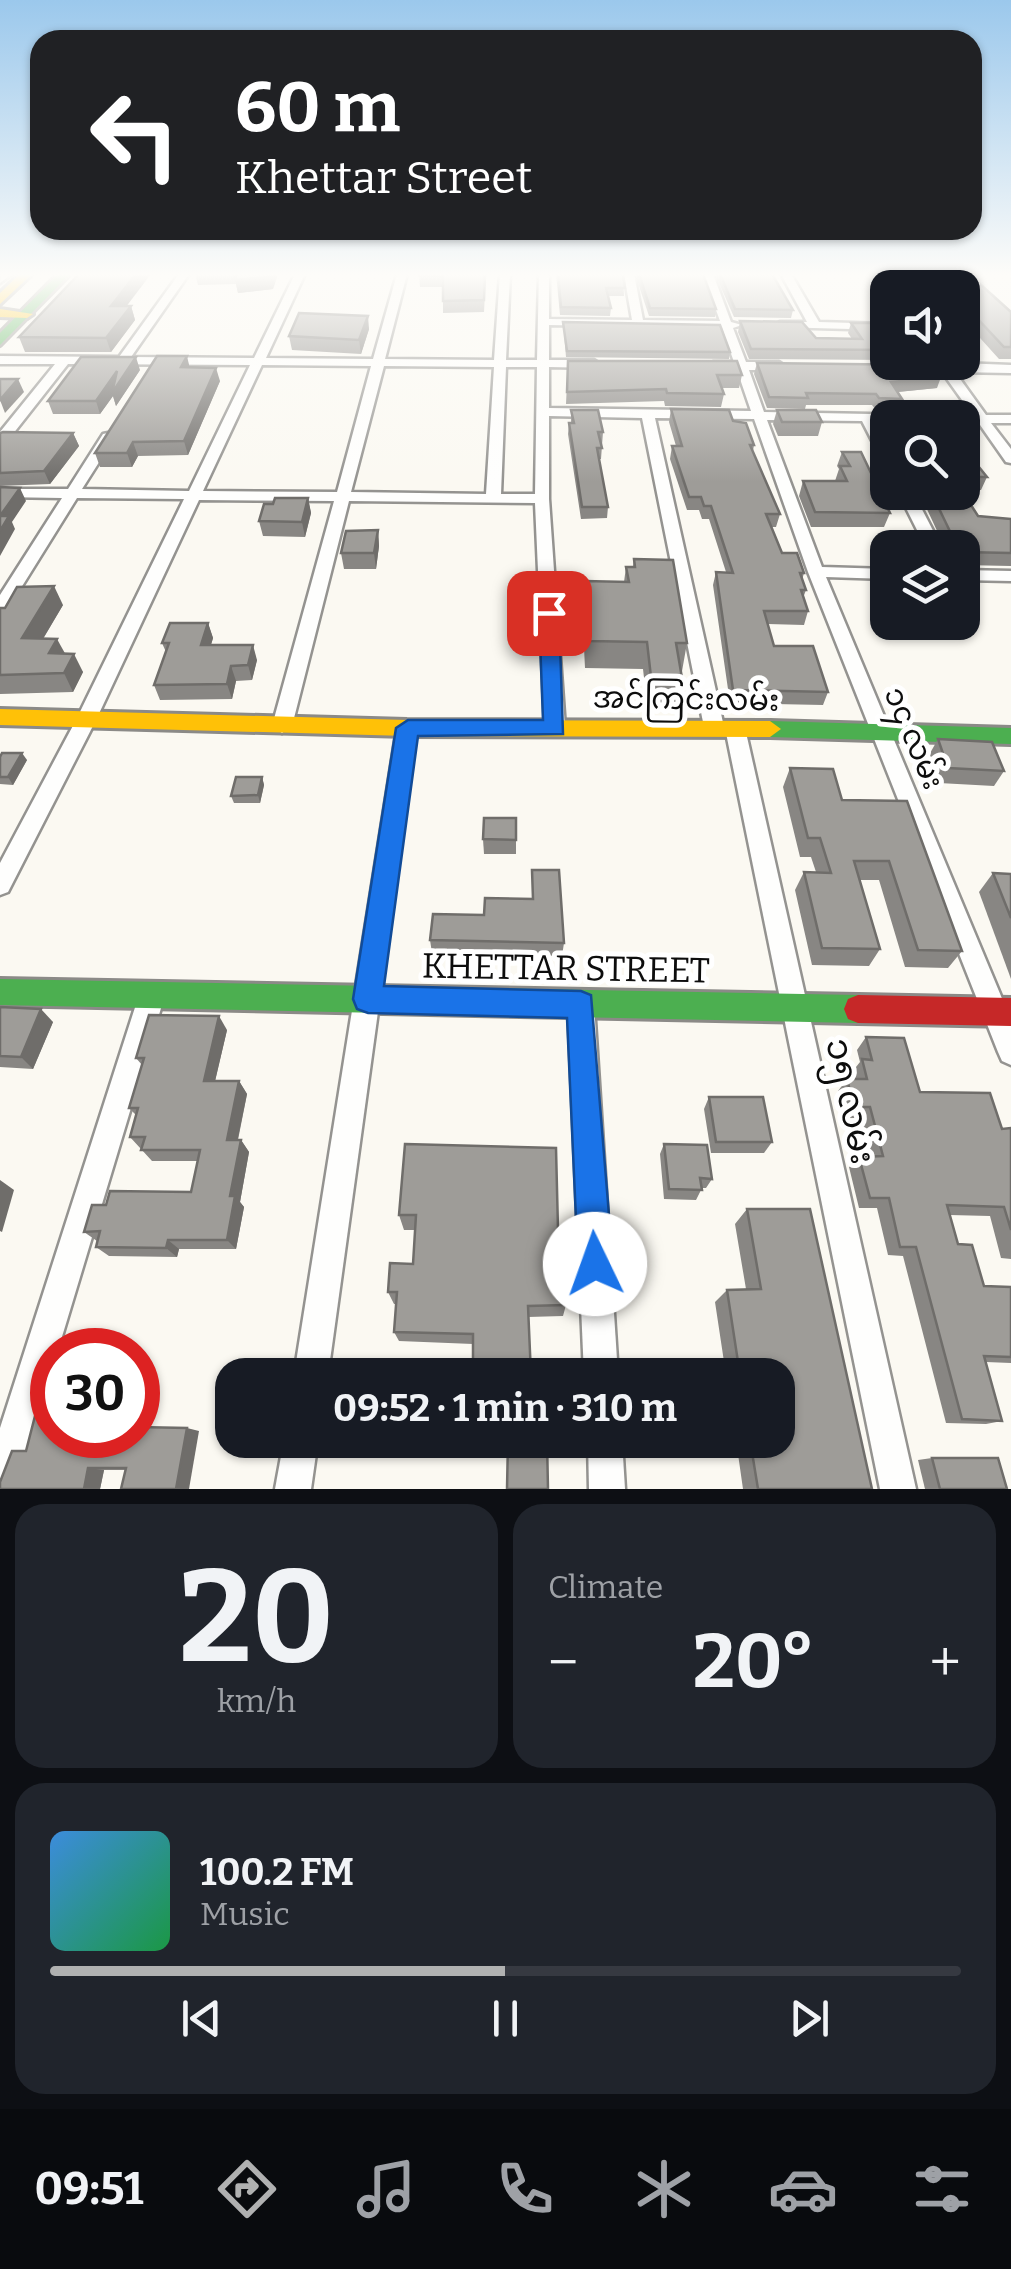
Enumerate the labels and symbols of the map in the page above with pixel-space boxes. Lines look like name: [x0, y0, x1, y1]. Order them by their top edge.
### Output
pin: [507, 571, 592, 656]
street label: အင်ကြင်းလမ်း: [592, 675, 780, 726]
street label: ၁၄ လမ်း: [870, 680, 955, 797]
street label: KHETTAR STREET: [422, 944, 710, 992]
street label: ၁၅ လမ်း: [810, 1034, 888, 1169]
position arrow: [543, 1212, 647, 1316]
speed limit sign: 30: [30, 1328, 160, 1458]

